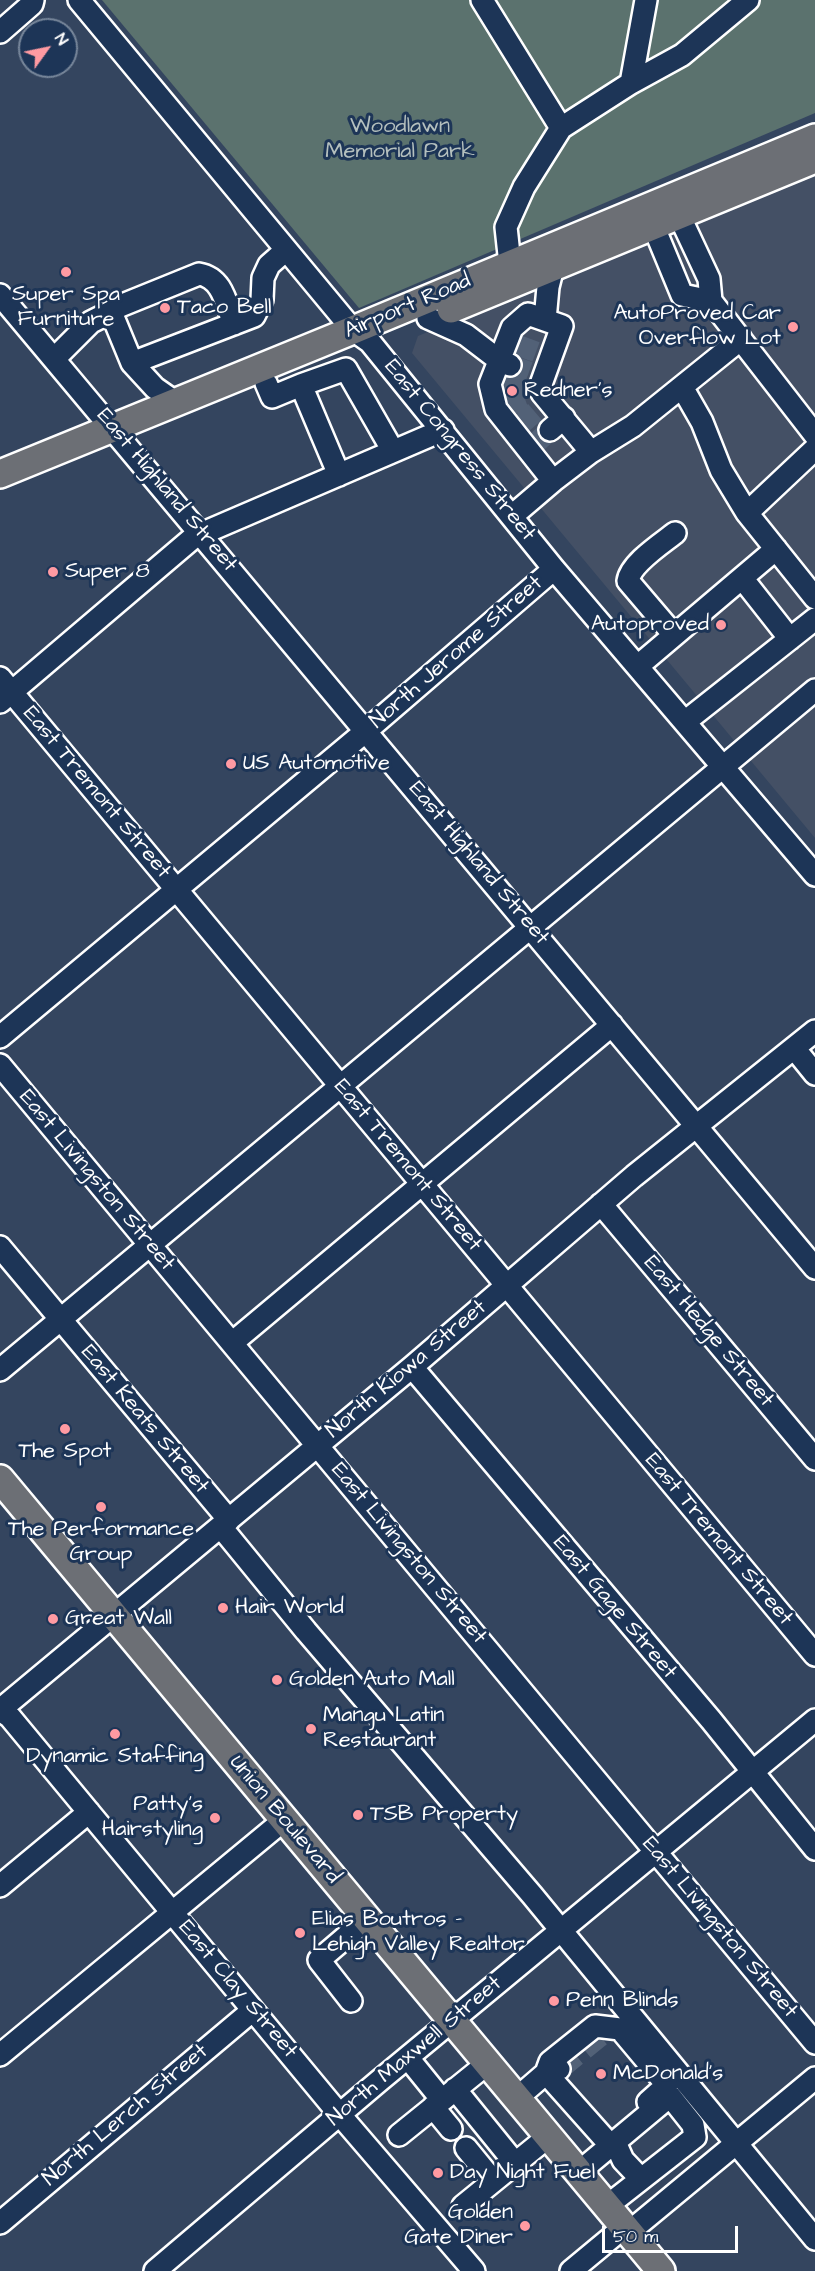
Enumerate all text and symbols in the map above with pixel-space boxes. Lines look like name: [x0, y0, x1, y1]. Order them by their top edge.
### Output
north arrow: [18, 18, 78, 78]
text: N: [49, 29, 73, 49]
park label: Woodlawn Memorial Park: [325, 114, 475, 166]
marker: Super Spa Furniture: [59, 265, 73, 279]
street label: Airport Road: [341, 269, 475, 345]
place label: Super Spa Furniture: [12, 282, 120, 334]
place label: Taco Bell: [177, 295, 271, 321]
marker: Taco Bell: [158, 301, 172, 315]
place label: AutoProved Car Overflow Lot: [614, 301, 781, 352]
marker: AutoProved Car Overflow Lot: [786, 320, 800, 334]
street label: East Congress Street: [378, 355, 540, 547]
place label: Redner's: [524, 378, 613, 404]
marker: Redner's: [505, 384, 519, 398]
street label: East Highland Street: [90, 404, 242, 578]
place label: Super 8: [65, 559, 150, 585]
marker: Super 8: [46, 565, 60, 579]
street label: North Jerome Street: [365, 571, 549, 735]
place label: Autoproved: [591, 612, 709, 638]
marker: Autoproved: [714, 618, 728, 632]
street label: East Tremont Street: [16, 701, 176, 885]
place label: US Automotive: [243, 751, 390, 777]
marker: US Automotive: [224, 757, 238, 771]
street label: East Highland Street: [402, 777, 554, 951]
street label: East Tremont Street: [327, 1074, 487, 1258]
street label: East Livingston Street: [12, 1085, 180, 1277]
street label: East Hedge Street: [637, 1251, 779, 1413]
street label: North Kiowa Street: [321, 1295, 493, 1445]
street label: East Keats Street: [74, 1340, 214, 1500]
marker: The Spot: [58, 1422, 72, 1436]
place label: The Spot: [19, 1439, 111, 1465]
street label: East Tremont Street: [638, 1448, 798, 1632]
street label: East Livingston Street: [324, 1458, 492, 1650]
marker: The Performance Group: [94, 1500, 108, 1514]
place label: The Performance Group: [8, 1517, 194, 1568]
street label: East Gage Street: [546, 1531, 682, 1685]
place label: Hair World: [235, 1595, 344, 1621]
marker: Hair World: [216, 1601, 230, 1615]
place label: Great Wall: [65, 1606, 172, 1632]
marker: Great Wall: [46, 1612, 60, 1626]
place label: Golden Auto Mall: [289, 1667, 455, 1693]
marker: Golden Auto Mall: [270, 1673, 284, 1687]
place label: Mangu Latin Restaurant: [323, 1703, 444, 1754]
marker: Mangu Latin Restaurant: [304, 1722, 318, 1736]
marker: Dynamic Staffing: [108, 1727, 122, 1741]
place label: Dynamic Staffing: [26, 1744, 204, 1770]
street label: Union Boulevard: [223, 1750, 345, 1890]
place label: Patty's Hairstyling: [102, 1792, 203, 1844]
place label: TSB Property: [370, 1802, 518, 1828]
marker: TSB Property: [351, 1808, 365, 1822]
marker: Patty's Hairstyling: [208, 1811, 222, 1825]
street label: East Livingston Street: [635, 1832, 803, 2024]
place label: Elias Boutros - Lehigh Valley Realtor: [312, 1907, 525, 1958]
street label: East Clay Street: [172, 1916, 302, 2064]
marker: Elias Boutros - Lehigh Valley Realtor: [293, 1926, 307, 1940]
street label: North Maxwell Street: [322, 1971, 508, 2133]
place label: Penn Blinds: [566, 1988, 678, 2014]
marker: Penn Blinds: [547, 1994, 561, 2008]
street label: North Lerch Street: [38, 2039, 214, 2193]
place label: McDonald's: [613, 2061, 723, 2087]
marker: McDonald's: [594, 2067, 608, 2081]
place label: Day Night Fuel: [450, 2160, 595, 2186]
marker: Day Night Fuel: [431, 2166, 445, 2180]
place label: Golden Gate Diner: [404, 2200, 513, 2252]
scale bar: [605, 2214, 742, 2252]
marker: Golden Gate Diner: [518, 2219, 532, 2233]
text: 50 m: [613, 2224, 658, 2249]

